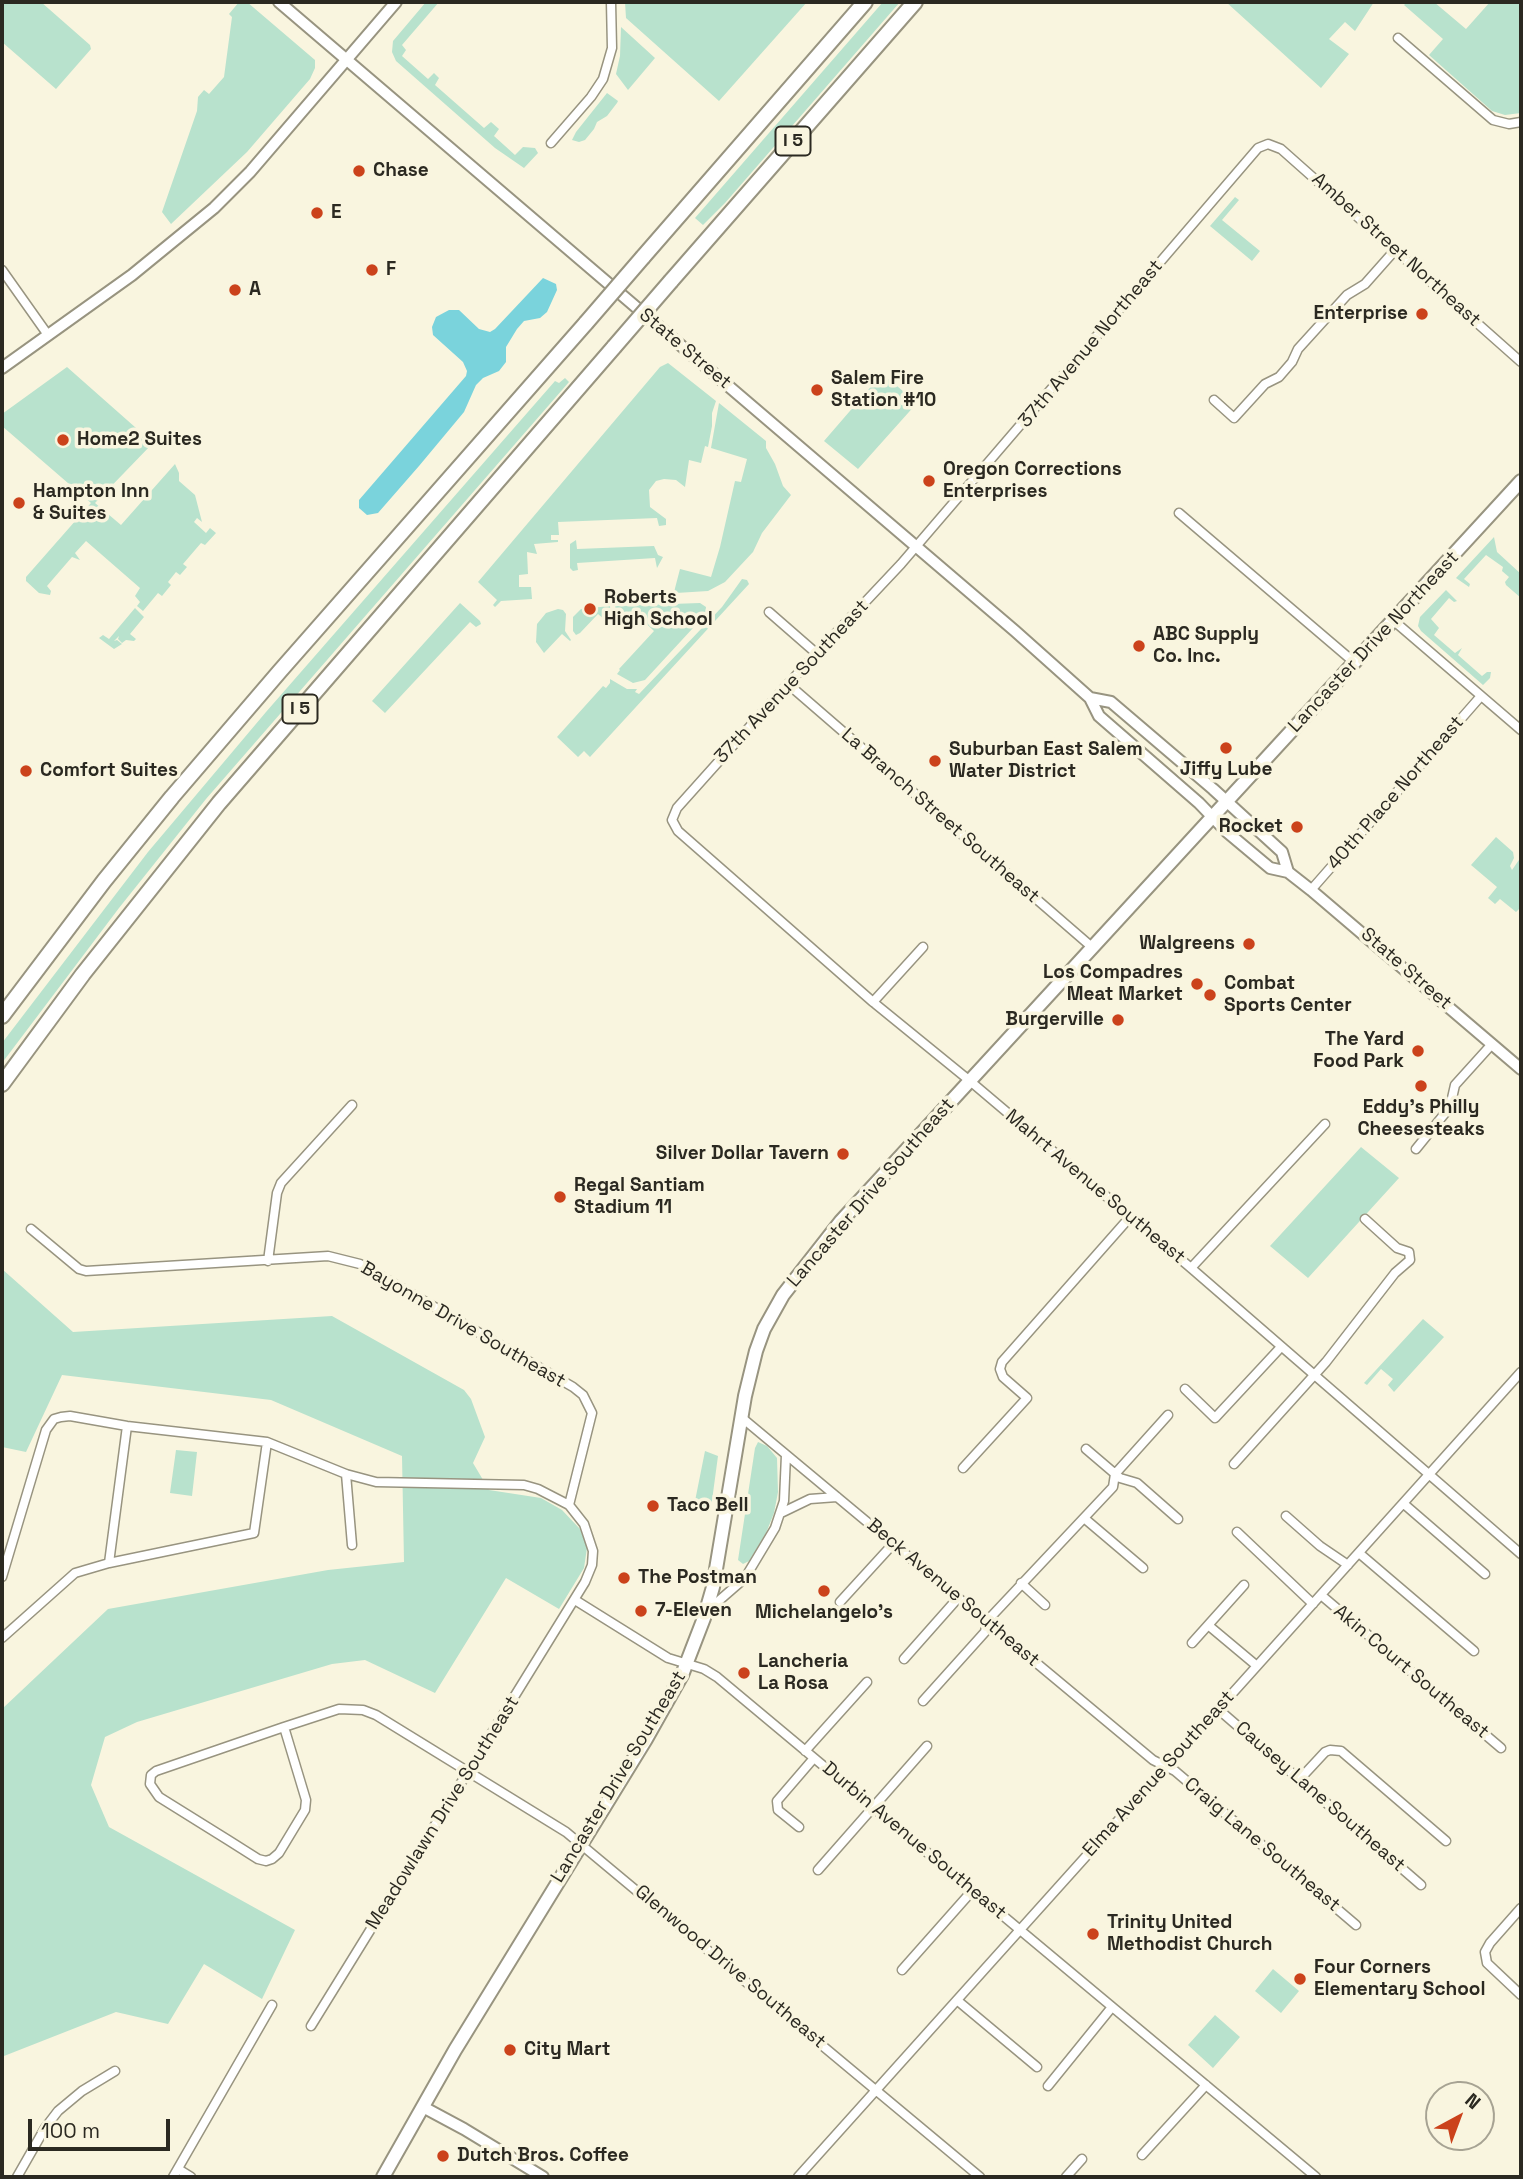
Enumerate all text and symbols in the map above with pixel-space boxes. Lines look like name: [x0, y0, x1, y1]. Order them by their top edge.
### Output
road number: I 5: [776, 126, 810, 156]
place label: Chase: [373, 160, 429, 182]
marker: Chase: [351, 163, 367, 179]
street label: Amber Street Northeast: [1307, 168, 1485, 332]
place label: E: [331, 202, 342, 224]
marker: E: [309, 205, 325, 221]
street label: 37th Avenue Northeast: [1014, 255, 1168, 433]
place label: F: [386, 259, 396, 281]
marker: F: [364, 262, 380, 278]
place label: A: [249, 279, 261, 301]
marker: A: [227, 282, 243, 298]
place label: Enterprise: [1314, 303, 1408, 325]
street label: State Street: [634, 304, 736, 394]
marker: Enterprise: [1414, 306, 1430, 322]
place label: Salem Fire Station #10: [831, 368, 936, 412]
marker: Salem Fire Station #10: [809, 382, 825, 398]
place label: Home2 Suites: [77, 429, 202, 451]
marker: Home2 Suites: [55, 432, 71, 448]
place label: Oregon Corrections Enterprises: [943, 459, 1122, 503]
marker: Oregon Corrections Enterprises: [921, 473, 937, 489]
place label: Hampton Inn & Suites: [33, 481, 149, 525]
marker: Hampton Inn & Suites: [11, 495, 27, 511]
street label: Lancaster Drive Northeast: [1284, 547, 1464, 737]
place label: Roberts High School: [604, 587, 713, 631]
street label: 37th Avenue Southeast: [710, 595, 874, 769]
marker: Roberts High School: [582, 601, 598, 617]
place label: ABC Supply Co. Inc.: [1153, 624, 1259, 668]
marker: ABC Supply Co. Inc.: [1131, 638, 1147, 654]
road number: I 5: [282, 694, 318, 724]
street label: 40th Place Northeast: [1323, 712, 1469, 874]
street label: La Branch Street Southeast: [836, 724, 1044, 908]
place label: Suburban East Salem Water District: [949, 739, 1143, 783]
marker: Jiffy Lube: [1218, 740, 1234, 756]
marker: Suburban East Salem Water District: [927, 753, 943, 769]
place label: Jiffy Lube: [1180, 759, 1272, 781]
place label: Comfort Suites: [40, 760, 178, 782]
marker: Comfort Suites: [18, 763, 34, 779]
place label: Rocket: [1219, 816, 1283, 838]
marker: Rocket: [1289, 819, 1305, 835]
street label: State Street: [1356, 923, 1456, 1015]
place label: Walgreens: [1139, 933, 1235, 955]
marker: Walgreens: [1241, 936, 1257, 952]
place label: Los Compadres Meat Market: [1043, 962, 1183, 1006]
place label: Combat Sports Center: [1224, 973, 1352, 1017]
marker: Los Compadres Meat Market: [1189, 976, 1205, 992]
marker: Combat Sports Center: [1202, 987, 1218, 1003]
place label: Burgerville: [1005, 1009, 1104, 1031]
marker: Burgerville: [1110, 1012, 1126, 1028]
place label: The Yard Food Park: [1313, 1029, 1404, 1073]
marker: The Yard Food Park: [1410, 1043, 1426, 1059]
marker: Eddy's Philly Cheesesteaks: [1413, 1078, 1429, 1094]
street label: Lancaster Drive Southeast: [783, 1094, 959, 1292]
place label: Eddy's Philly Cheesesteaks: [1357, 1097, 1485, 1141]
street label: Mahrt Avenue Southeast: [1000, 1105, 1190, 1269]
place label: Silver Dollar Tavern: [656, 1143, 829, 1165]
marker: Silver Dollar Tavern: [835, 1146, 851, 1162]
place label: Regal Santiam Stadium 11: [574, 1175, 705, 1219]
marker: Regal Santiam Stadium 11: [552, 1189, 568, 1205]
street label: Bayonne Drive Southeast: [357, 1257, 569, 1393]
place label: Taco Bell: [667, 1495, 749, 1517]
marker: Taco Bell: [645, 1498, 661, 1514]
street label: Beck Avenue Southeast: [862, 1514, 1044, 1672]
place label: The Postman: [638, 1567, 757, 1589]
marker: The Postman: [616, 1570, 632, 1586]
marker: Michelangelo's: [816, 1583, 832, 1599]
place label: 7-Eleven: [655, 1600, 732, 1622]
street label: Akin Court Southeast: [1329, 1600, 1493, 1744]
place label: Michelangelo's: [755, 1602, 893, 1624]
marker: 7-Eleven: [633, 1603, 649, 1619]
place label: Lancheria La Rosa: [758, 1651, 848, 1695]
marker: Lancheria La Rosa: [736, 1665, 752, 1681]
street label: Lancaster Drive Southeast: [547, 1667, 691, 1887]
street label: Elma Avenue Southeast: [1078, 1686, 1240, 1862]
street label: Meadowlawn Drive Southeast: [362, 1692, 524, 1934]
street label: Causey Lane Southeast: [1230, 1717, 1410, 1877]
street label: Durbin Avenue Southeast: [817, 1757, 1011, 1925]
street label: Craig Lane Southeast: [1179, 1773, 1345, 1917]
street label: Glenwood Drive Southeast: [630, 1880, 830, 2054]
place label: Trinity United Methodist Church: [1107, 1912, 1272, 1956]
marker: Trinity United Methodist Church: [1085, 1926, 1101, 1942]
place label: Four Corners Elementary School: [1314, 1957, 1486, 2001]
marker: Four Corners Elementary School: [1292, 1971, 1308, 1987]
place label: City Mart: [524, 2039, 610, 2061]
marker: City Mart: [502, 2042, 518, 2058]
north arrow: [1425, 2081, 1495, 2151]
text: N: [1460, 2088, 1486, 2115]
scale bar: [32, 2106, 173, 2150]
text: 100 m: [41, 2117, 100, 2144]
place label: Dutch Bros. Coffee: [457, 2145, 629, 2167]
marker: Dutch Bros. Coffee: [435, 2148, 451, 2164]

